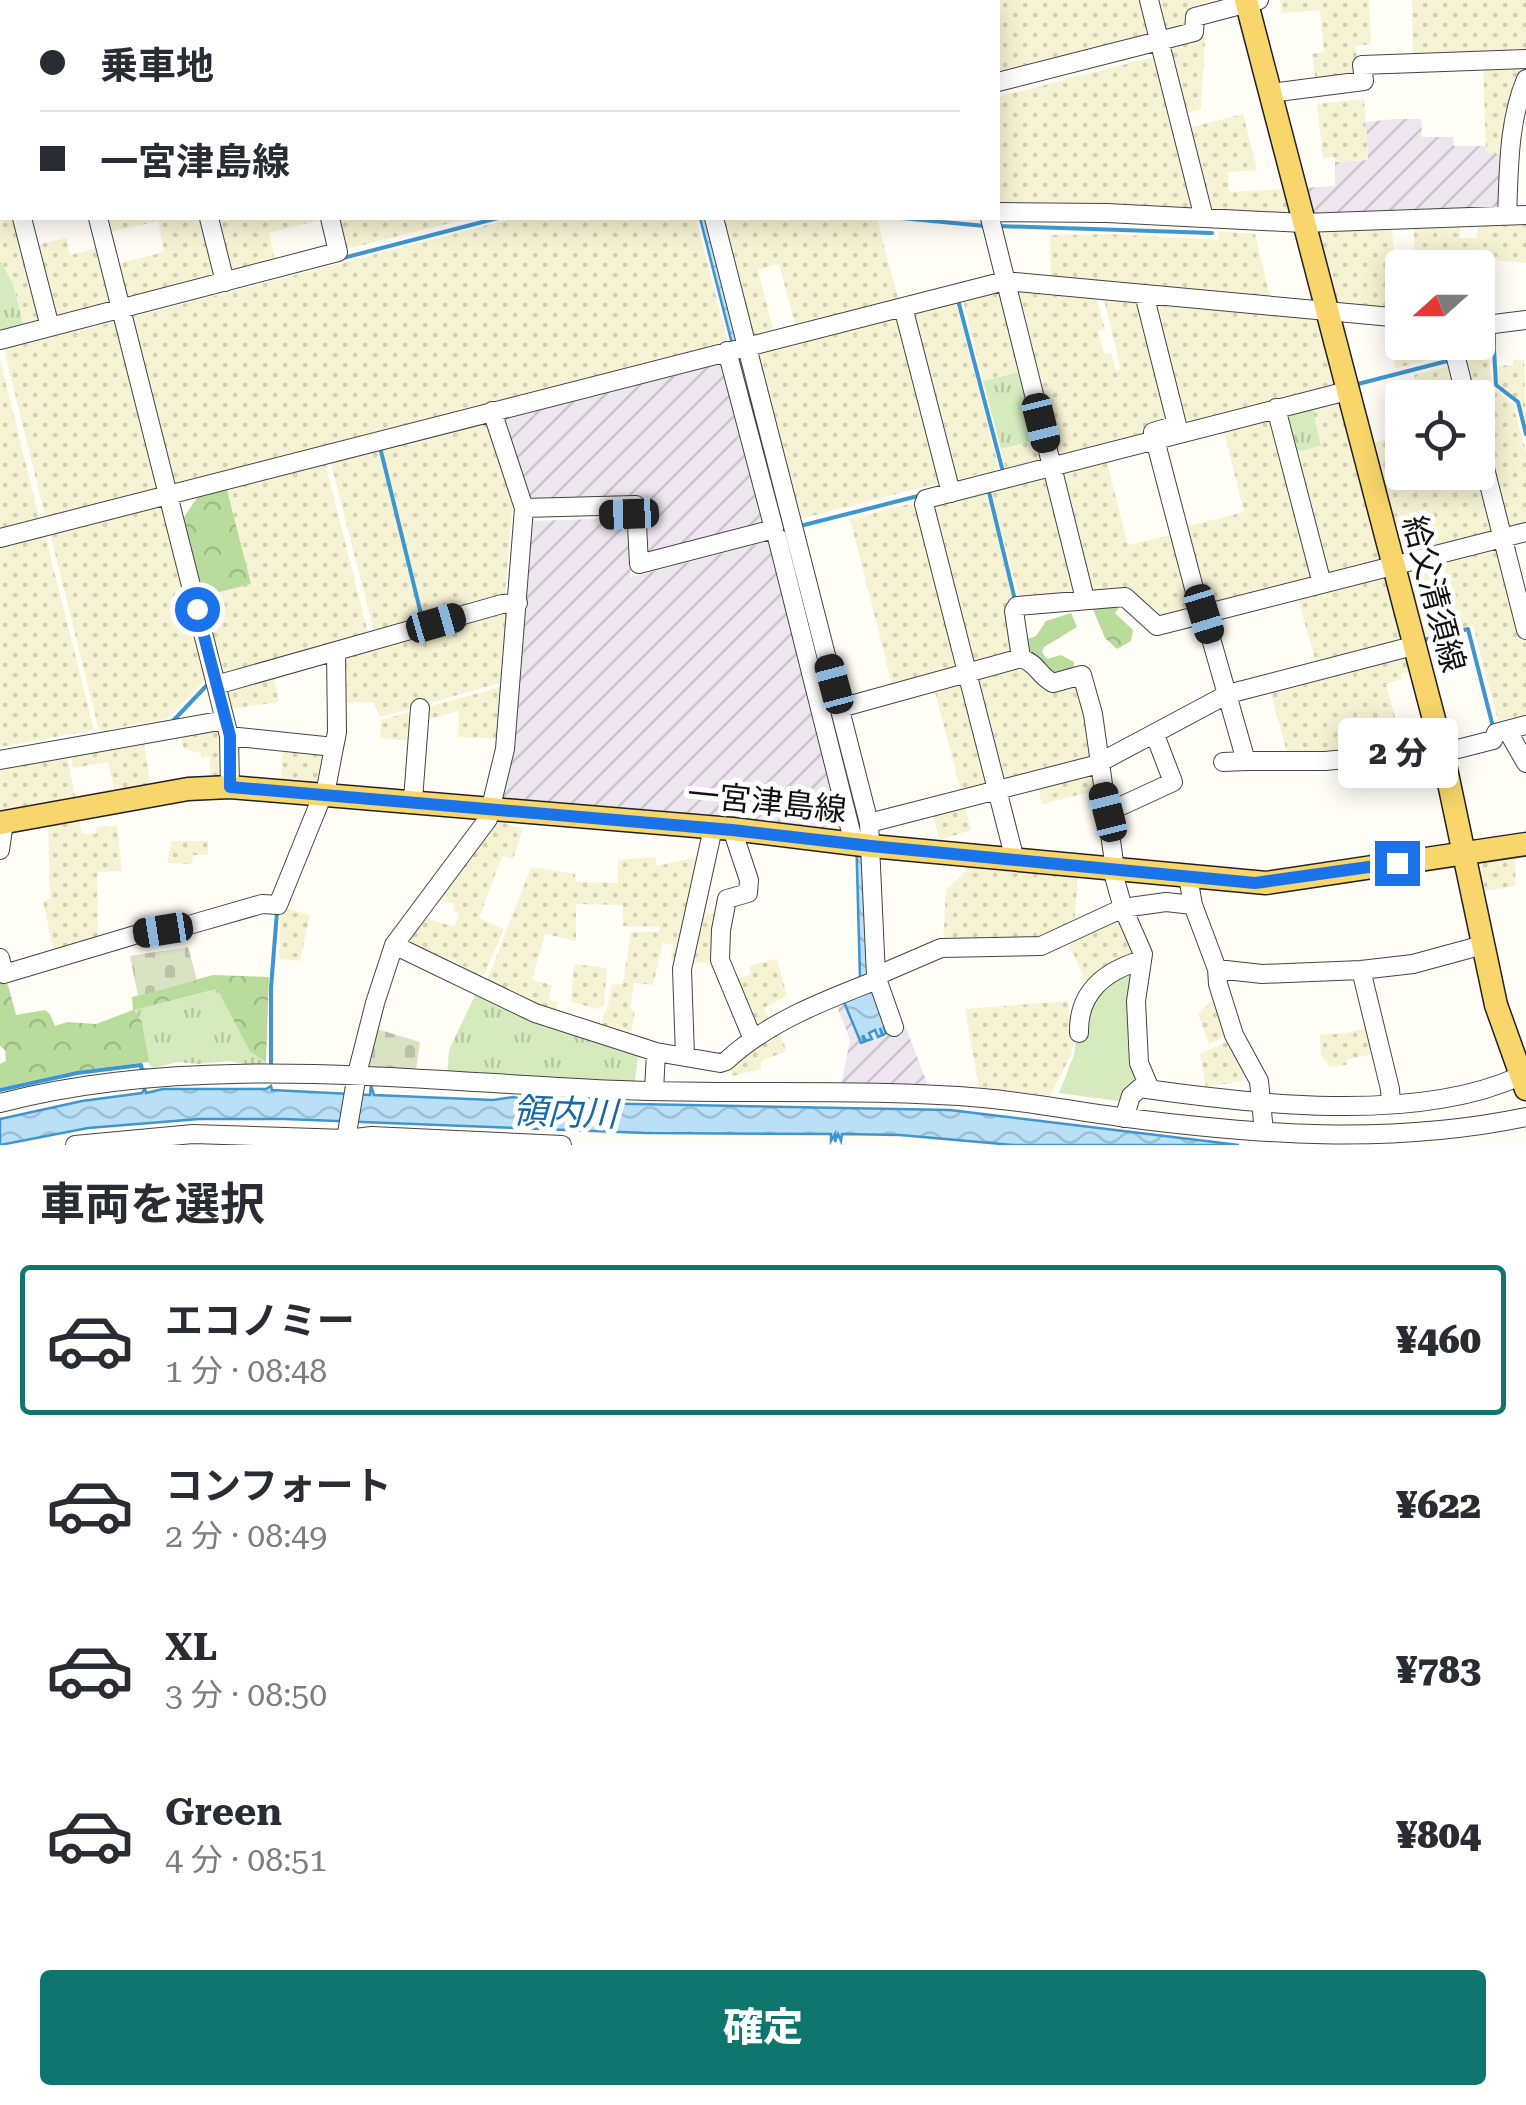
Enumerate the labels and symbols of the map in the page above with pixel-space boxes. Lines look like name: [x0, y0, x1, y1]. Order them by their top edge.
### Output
north arrow: [1385, 250, 1495, 360]
car: [1019, 390, 1063, 456]
car: [598, 498, 660, 530]
street label: 給父清須線: [1395, 512, 1473, 676]
car: [1181, 581, 1227, 647]
route start: [175, 587, 220, 632]
car: [403, 600, 469, 646]
car: [812, 651, 856, 717]
callout: 2 分: [1337, 718, 1457, 788]
street label: 一宮津島線: [685, 775, 849, 829]
car: [1086, 779, 1130, 845]
route end: [1375, 841, 1420, 886]
car: [131, 910, 195, 950]
water label: 領内川: [512, 1091, 622, 1135]

